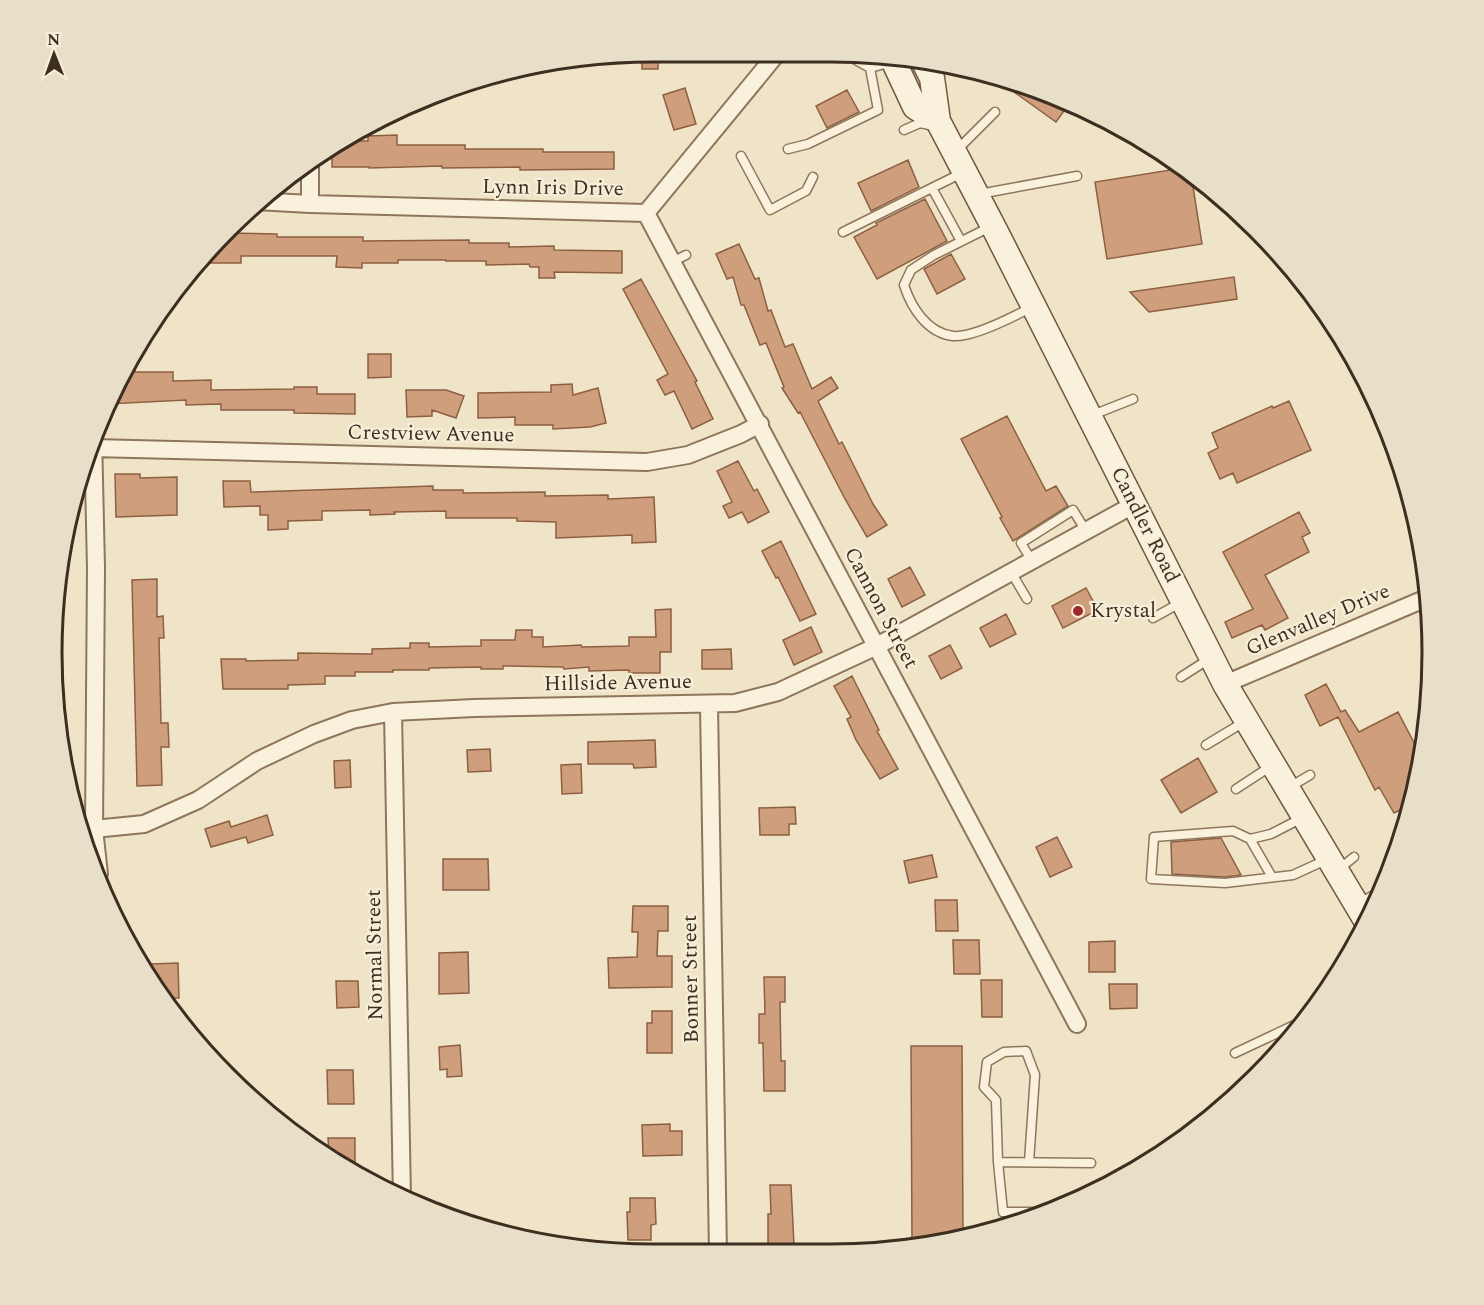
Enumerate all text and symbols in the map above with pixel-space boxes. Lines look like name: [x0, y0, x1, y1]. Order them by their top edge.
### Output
north arrow: [24, 24, 84, 84]
text: N: [47, 28, 60, 52]
street label: Lynn Iris Drive: [482, 171, 624, 205]
street label: Crestview Avenue: [347, 417, 515, 451]
street label: Candler Road: [1102, 461, 1188, 589]
street label: Cannon Street: [835, 541, 927, 675]
street label: Glenvalley Drive: [1241, 575, 1395, 665]
place label: Krystal: [1090, 595, 1156, 627]
marker: Krystal: [1071, 604, 1085, 618]
street label: Hillside Avenue: [544, 666, 692, 700]
street label: Normal Street: [358, 889, 392, 1021]
street label: Bonner Street: [674, 914, 708, 1044]

